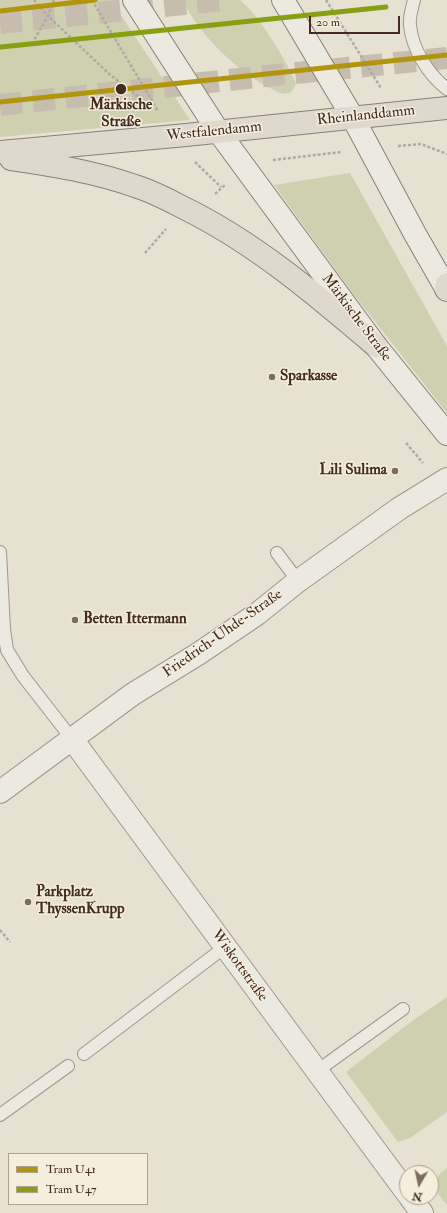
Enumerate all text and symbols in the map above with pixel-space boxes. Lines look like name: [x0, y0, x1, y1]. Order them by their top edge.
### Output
scale bar: [311, 8, 402, 34]
text: 20 m: [316, 15, 340, 30]
marker: Märkische Straße: [114, 82, 128, 96]
place label: Märkische Straße: [90, 97, 152, 132]
street label: Rheinlanddamm: [316, 102, 416, 130]
street label: Westfalendamm: [165, 118, 263, 146]
street label: Märkische Straße: [317, 271, 395, 365]
place label: Sparkasse: [280, 368, 337, 386]
marker: Sparkasse: [267, 372, 277, 382]
place label: Lili Sulima: [319, 462, 387, 480]
marker: Lili Sulima: [390, 466, 400, 476]
street label: Friedrich-Uhde-Straße: [160, 586, 286, 682]
place label: Betten Ittermann: [83, 611, 187, 629]
marker: Betten Ittermann: [70, 615, 80, 625]
place label: Parkplatz ThyssenKrupp: [36, 884, 125, 919]
marker: Parkplatz ThyssenKrupp: [23, 897, 33, 907]
street label: Wiskottstraße: [207, 927, 271, 1005]
legend: [8, 1153, 148, 1205]
text: Tram U41: [46, 1162, 96, 1177]
north arrow: [399, 1165, 439, 1205]
text: Tram U47: [46, 1182, 97, 1197]
text: N: [411, 1189, 423, 1204]

